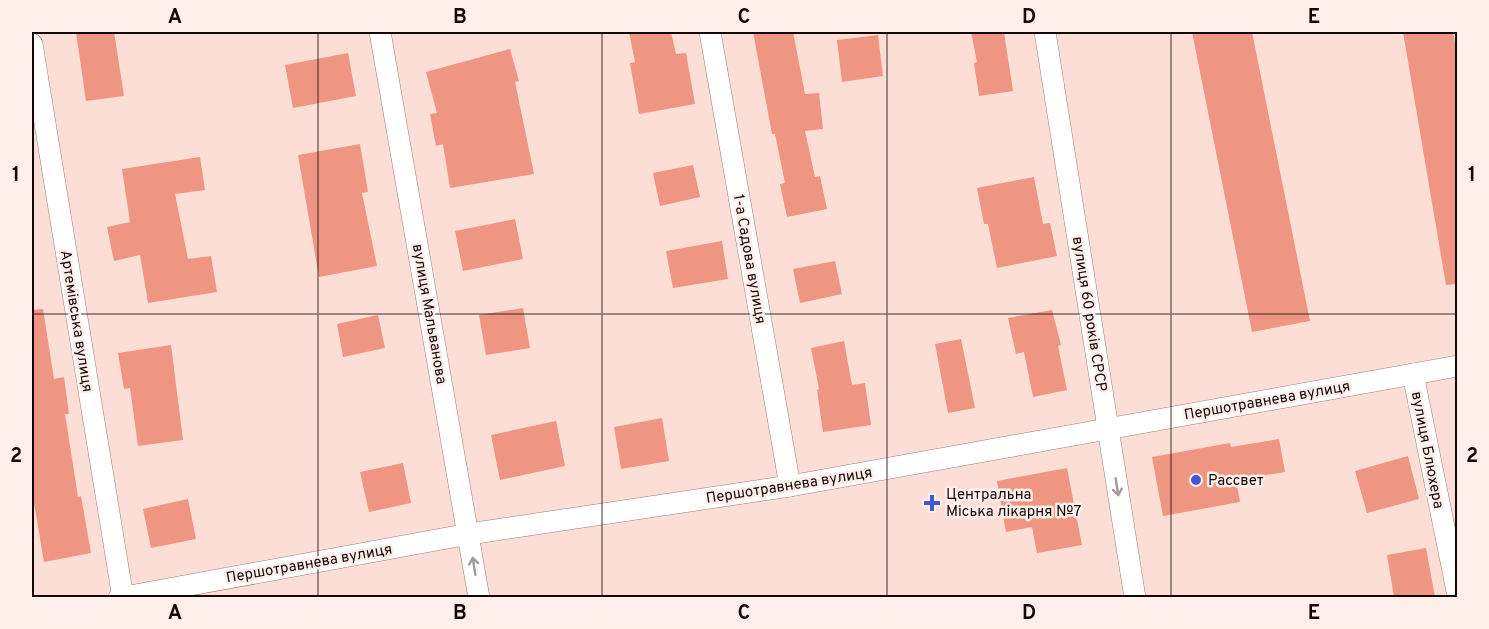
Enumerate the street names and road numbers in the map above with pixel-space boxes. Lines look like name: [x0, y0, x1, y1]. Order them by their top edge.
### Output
street label: 1-а Садова вулиця: [728, 193, 769, 326]
street label: вулиця 60 років СРСР: [1067, 235, 1110, 393]
street label: вулиця Мальванова: [407, 243, 450, 386]
street label: Артемівська вулиця: [55, 249, 96, 393]
street label: Першотравнева вулиця: [1183, 378, 1352, 425]
street label: вулиця Блюхера: [1406, 390, 1447, 510]
street label: Першотравнева вулиця: [705, 464, 874, 509]
street label: Першотравнева вулиця: [225, 541, 394, 588]

